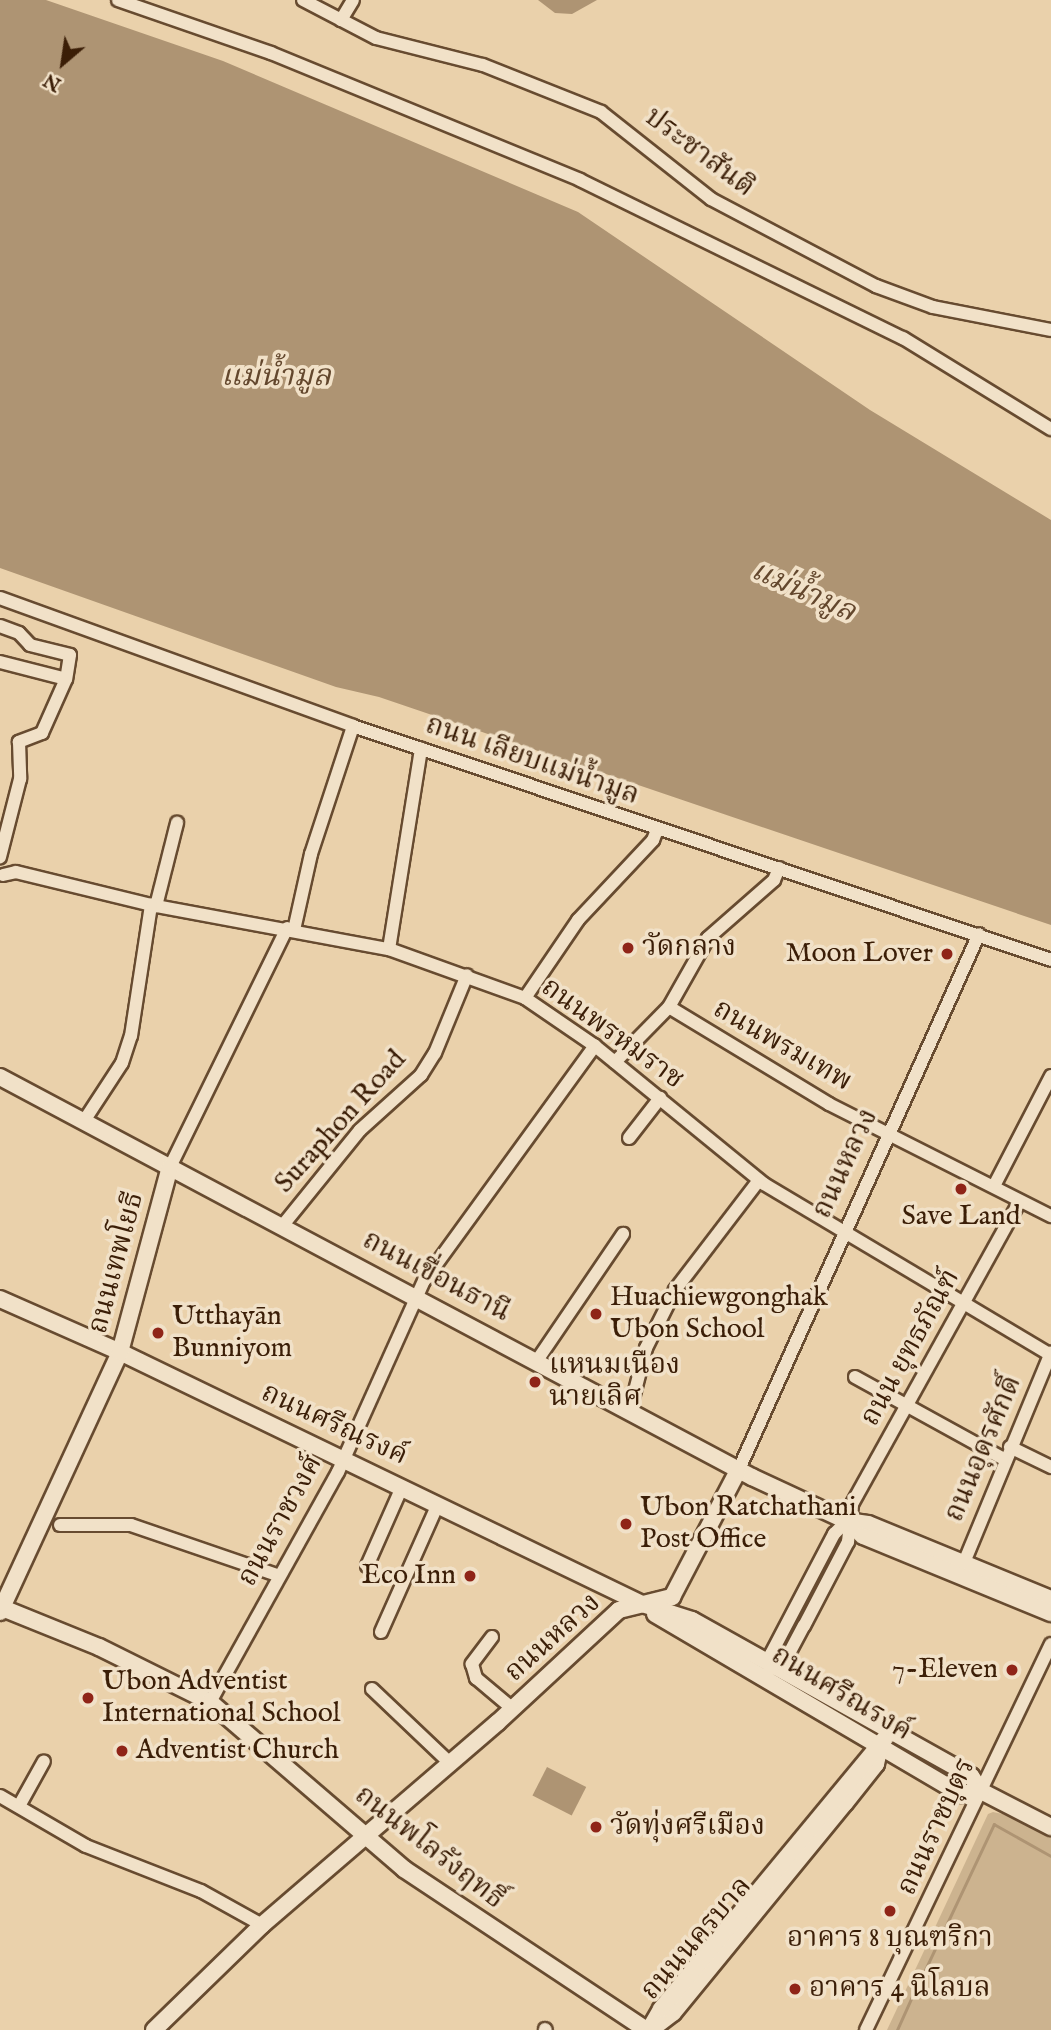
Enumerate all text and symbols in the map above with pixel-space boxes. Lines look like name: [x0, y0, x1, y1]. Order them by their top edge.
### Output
north arrow: [28, 28, 98, 98]
text: N: [40, 67, 66, 96]
street label: ประชาสันติ: [638, 101, 760, 205]
water label: แม่น้ำมูล: [221, 359, 331, 395]
water label: แม่น้ำมูล: [745, 553, 861, 631]
street label: ถนน เลียบแม่น้ำมูล: [421, 709, 643, 813]
place label: วัดกลาง: [642, 931, 736, 965]
place label: Moon Lover: [785, 937, 933, 971]
marker: วัดกลาง: [620, 940, 636, 956]
marker: Moon Lover: [939, 946, 955, 962]
street label: ถนนพรหมราช: [534, 971, 690, 1097]
street label: ถนนพรมเทพ: [707, 993, 857, 1099]
street label: Suraphon Road: [268, 1044, 414, 1200]
street label: ถนนหลวง: [806, 1104, 886, 1224]
marker: Save Land: [953, 1181, 969, 1197]
street label: ถนนเทพโยธี: [82, 1188, 152, 1338]
place label: Save Land: [901, 1200, 1021, 1234]
street label: ถนนเขื่อนธานี: [356, 1224, 516, 1330]
street label: ถนน ยุทธภัณฑ์: [854, 1264, 968, 1432]
place label: Huachiewgonghak Ubon School: [610, 1281, 828, 1347]
place label: Utthayān Bunniyom: [172, 1300, 292, 1366]
marker: Huachiewgonghak Ubon School: [588, 1306, 604, 1322]
marker: Utthayān Bunniyom: [150, 1325, 166, 1341]
place label: แหนมเนือง นายเลิศ: [549, 1349, 680, 1415]
street label: ถนนอุดรศักดิ์: [938, 1371, 1030, 1527]
marker: แหนมเนือง นายเลิศ: [527, 1374, 543, 1390]
street label: ถนนศรีณรงค์: [255, 1376, 413, 1474]
street label: ถนนราชวงศ์: [231, 1450, 331, 1592]
place label: Ubon Ratchathani Post Office: [640, 1491, 856, 1557]
marker: Ubon Ratchathani Post Office: [618, 1516, 634, 1532]
place label: Eco Inn: [362, 1559, 456, 1593]
marker: Eco Inn: [462, 1568, 478, 1584]
street label: ถนนหลวง: [498, 1586, 608, 1690]
street label: ถนนศรีณรงค์: [765, 1639, 917, 1749]
place label: 7-Eleven: [892, 1653, 998, 1687]
marker: 7-Eleven: [1004, 1662, 1020, 1678]
place label: Ubon Adventist International School: [102, 1665, 340, 1731]
marker: Ubon Adventist International School: [80, 1690, 96, 1706]
place label: Adventist Church: [136, 1734, 339, 1768]
marker: Adventist Church: [114, 1743, 130, 1759]
street label: ถนนราชบุตร: [891, 1753, 983, 1901]
street label: ถนนพโลรังฤทธิ์: [347, 1779, 511, 1917]
place label: วัดทุ่งศรีเมือง: [610, 1810, 765, 1844]
marker: วัดทุ่งศรีเมือง: [588, 1819, 604, 1835]
street label: ถนนนครบาล: [634, 1871, 760, 2007]
marker: อาคาร 8 บุณฑริกา: [882, 1903, 898, 1919]
place label: อาคาร 8 บุณฑริกา: [787, 1922, 993, 1956]
place label: อาคาร 4 นิโลบล: [809, 1972, 991, 2006]
marker: อาคาร 4 นิโลบล: [787, 1981, 803, 1997]

